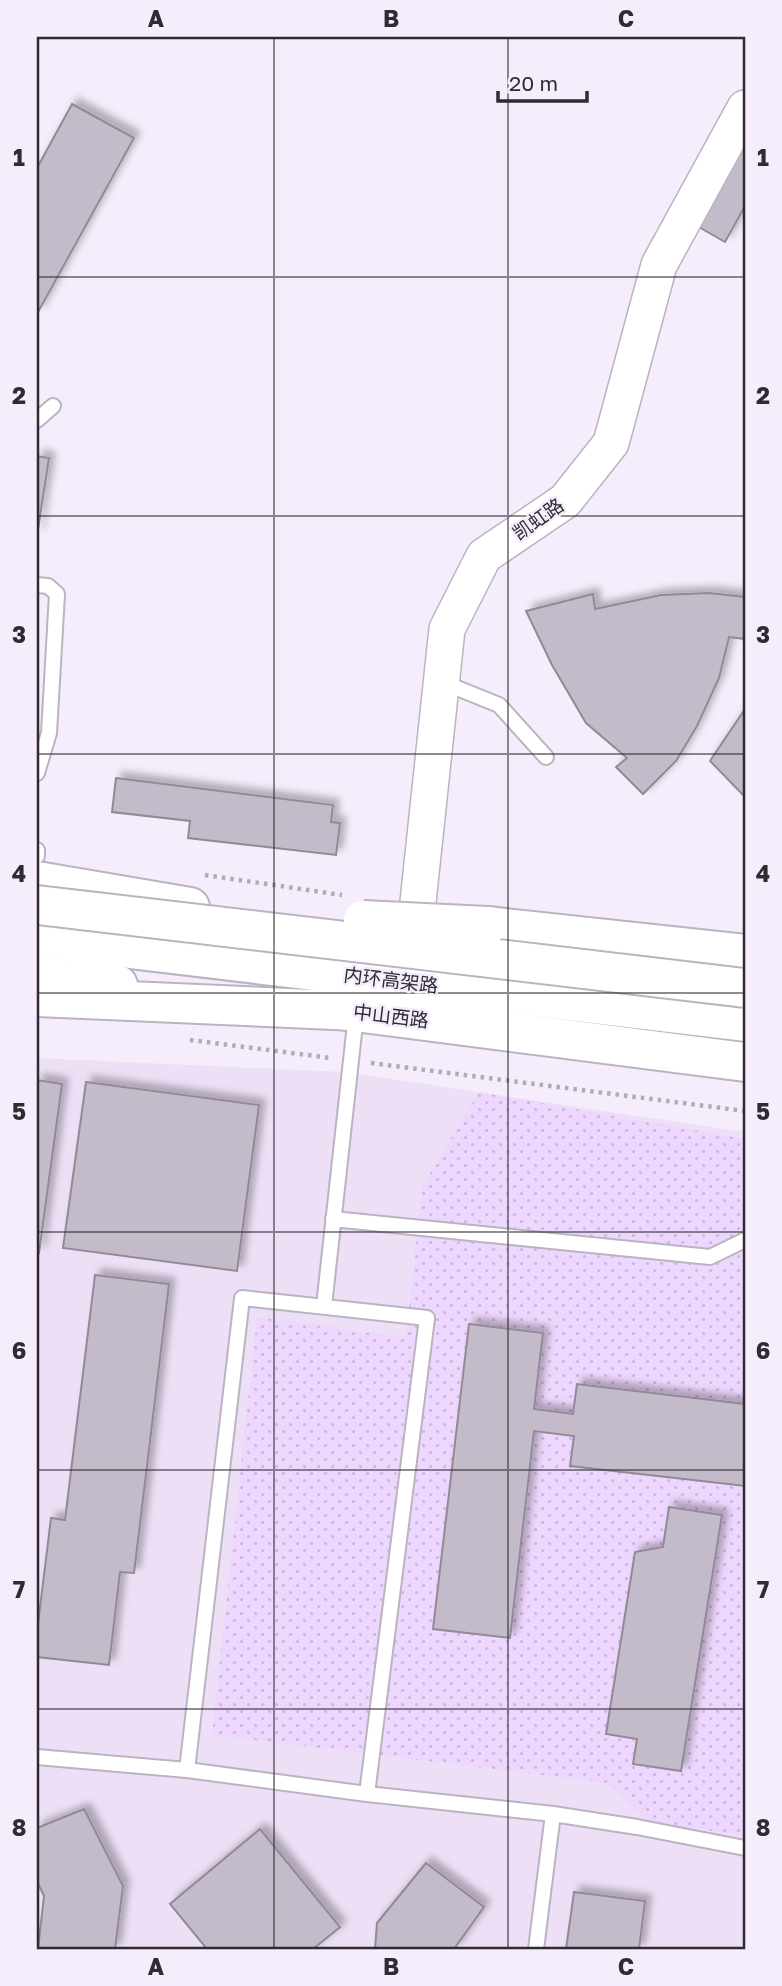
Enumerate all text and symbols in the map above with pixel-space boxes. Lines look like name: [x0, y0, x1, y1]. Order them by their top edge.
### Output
text: A: [148, 4, 165, 32]
text: B: [383, 4, 399, 32]
text: C: [618, 4, 634, 32]
scale bar: [498, 60, 588, 104]
text: 20 m: [509, 70, 558, 96]
text: 1: [13, 143, 25, 171]
text: 1: [757, 143, 769, 171]
text: 2: [12, 381, 26, 409]
text: 2: [756, 381, 770, 409]
street label: 凯虹路: [508, 493, 568, 544]
text: 3: [12, 620, 26, 648]
text: 3: [756, 620, 770, 648]
text: 4: [12, 859, 26, 887]
text: 4: [756, 859, 770, 887]
street label: 内环高架路: [343, 962, 440, 997]
street label: 中山西路: [352, 999, 430, 1032]
text: 5: [12, 1097, 26, 1125]
text: 5: [756, 1097, 770, 1125]
text: 6: [12, 1336, 26, 1364]
text: 6: [756, 1336, 770, 1364]
text: 7: [13, 1575, 25, 1603]
text: 7: [757, 1575, 769, 1603]
text: 8: [12, 1813, 26, 1841]
text: 8: [756, 1813, 770, 1841]
text: A: [148, 1952, 165, 1980]
text: B: [383, 1952, 399, 1980]
text: C: [618, 1952, 634, 1980]

